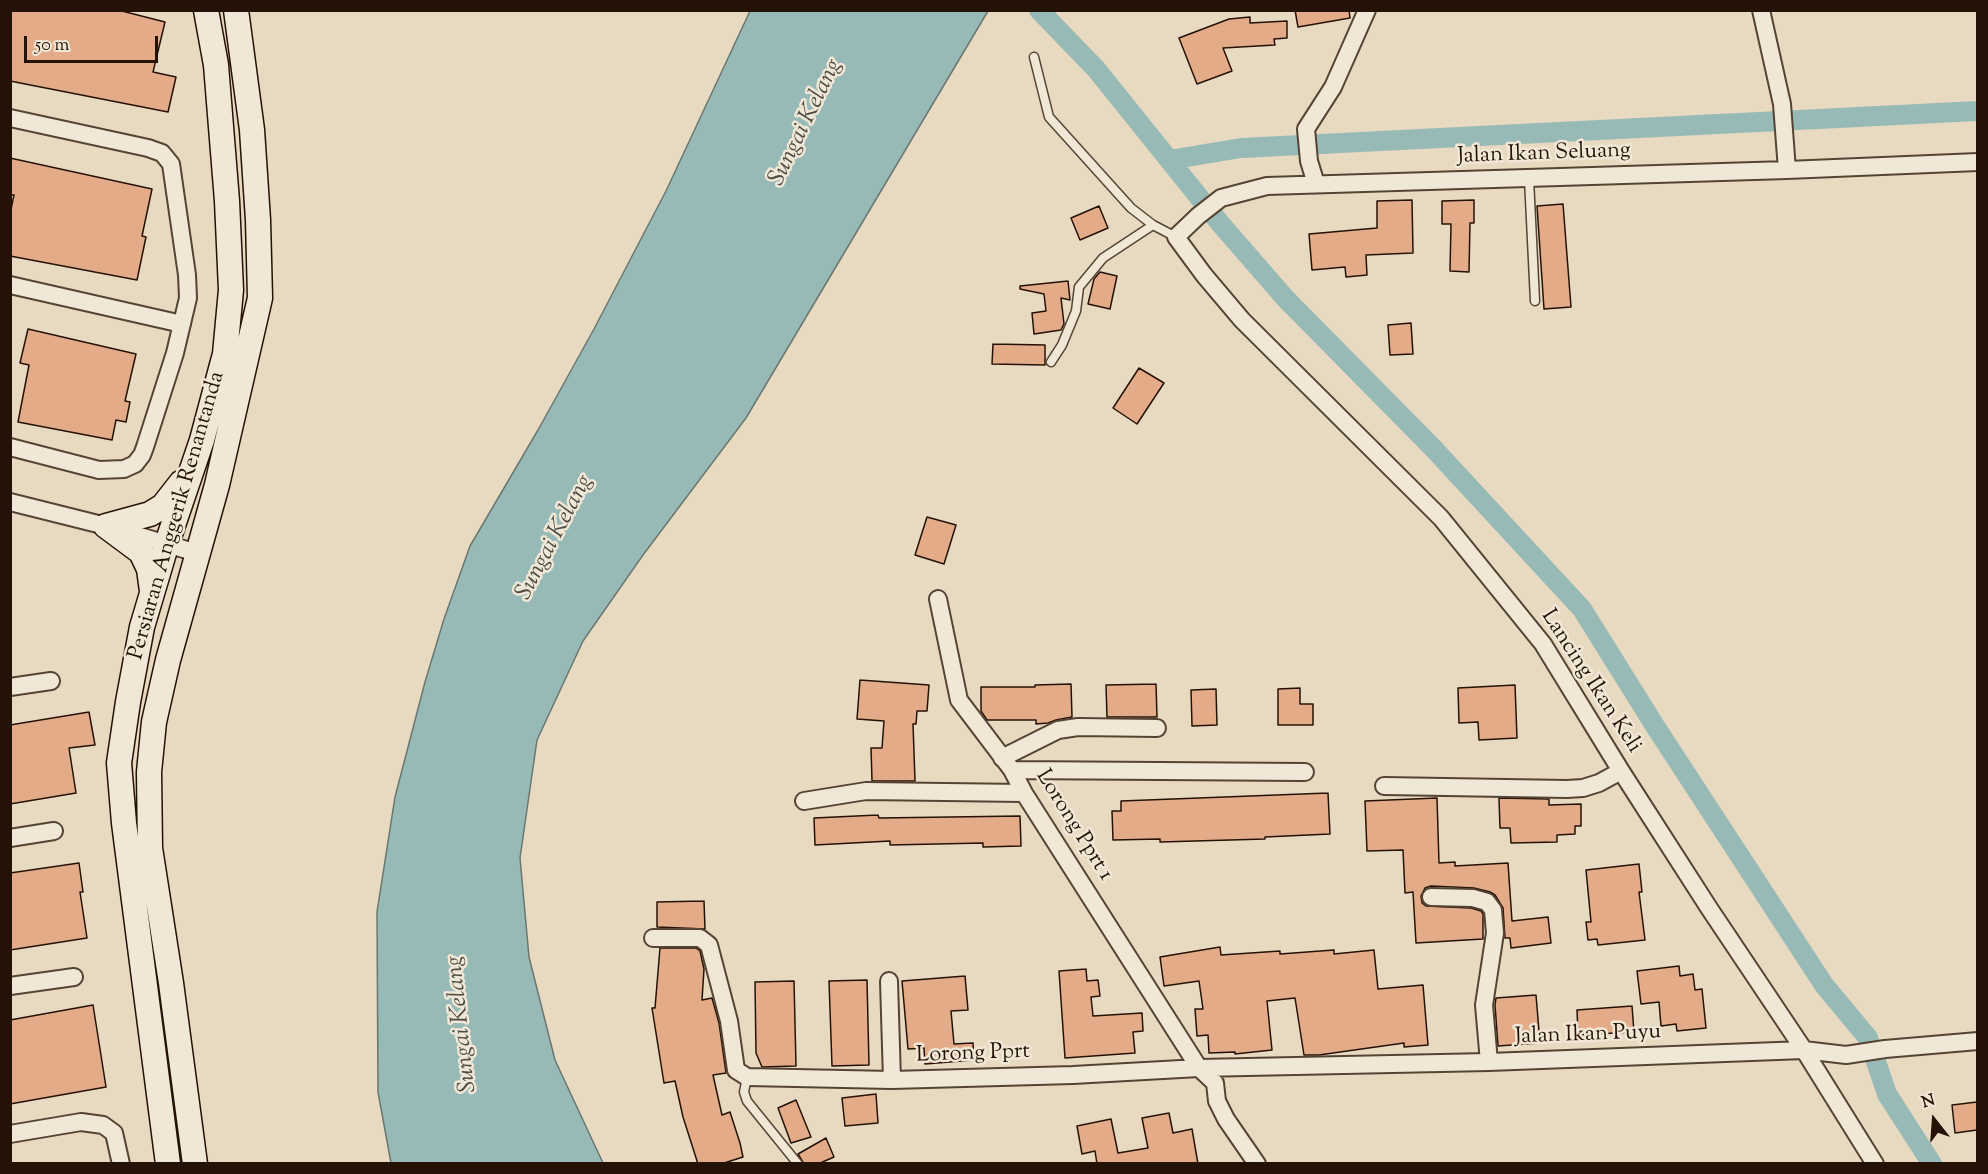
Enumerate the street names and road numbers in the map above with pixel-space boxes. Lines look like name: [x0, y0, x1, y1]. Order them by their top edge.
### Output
street label: Jalan Ikan Seluang: [1457, 139, 1631, 171]
street label: Persiaran Anggerik Renantanda: [124, 369, 232, 663]
street label: Lancing Ikan Keli: [1534, 605, 1646, 759]
street label: Lorong Pprt 1: [1028, 766, 1118, 886]
street label: Jalan Ikan Puyu: [1514, 1020, 1662, 1052]
street label: Lorong Pprt: [916, 1040, 1030, 1070]

